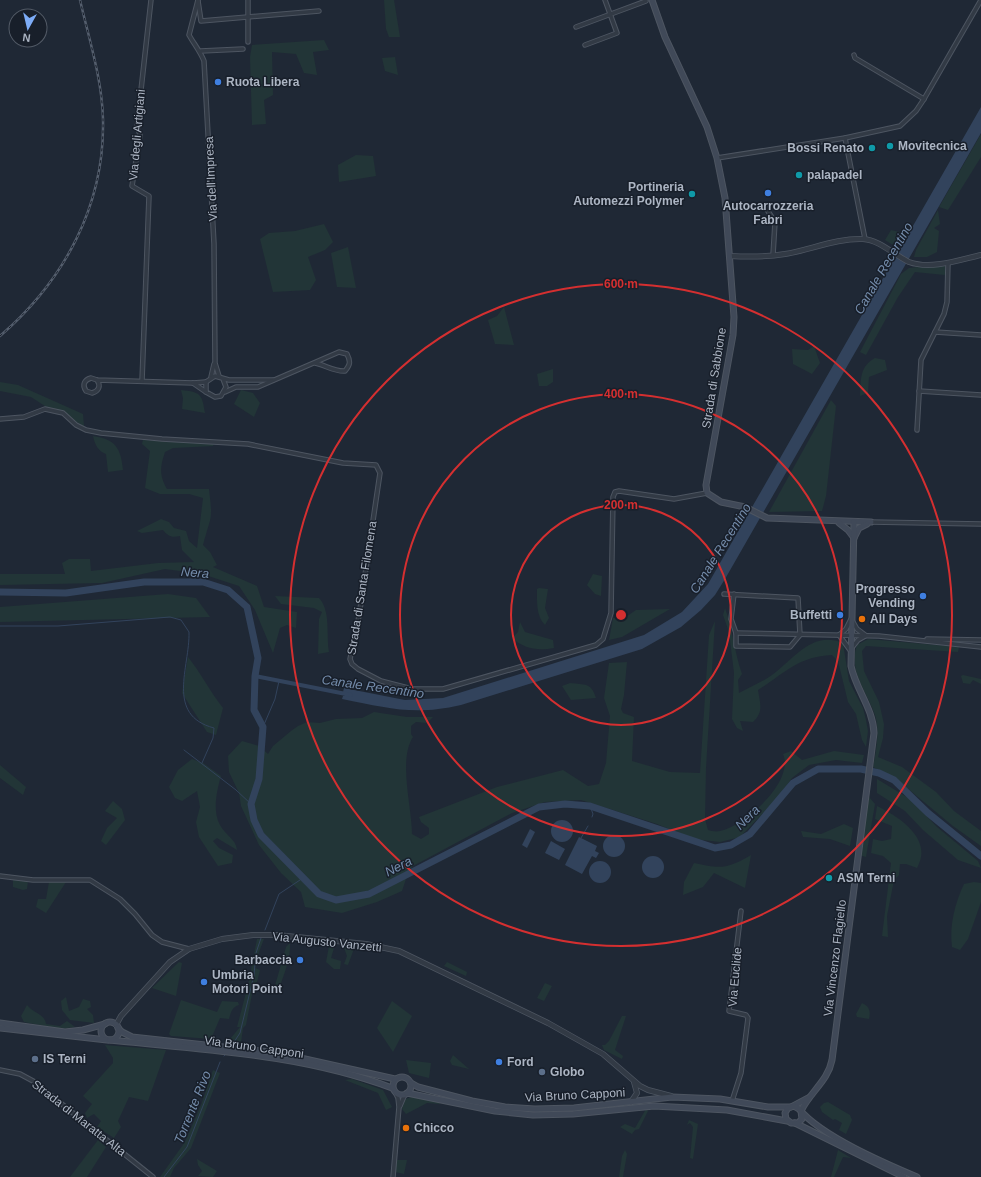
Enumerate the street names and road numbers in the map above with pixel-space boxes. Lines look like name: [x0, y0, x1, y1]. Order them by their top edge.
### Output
street label: Via degli Artigiani: [126, 89, 148, 181]
street label: Via dell'Impresa: [202, 136, 220, 222]
street label: Strada di Sabbione: [699, 326, 729, 430]
street label: Strada di Santa Filomena: [344, 520, 380, 656]
street label: Via Vincenzo Flagiello: [821, 898, 849, 1017]
street label: Via Augusto Vanzetti: [272, 929, 382, 955]
street label: Via Euclide: [725, 946, 745, 1007]
street label: Via Bruno Capponi: [203, 1033, 305, 1061]
street label: Strada di Maratta Alta: [29, 1077, 129, 1159]
street label: Via Bruno Capponi: [524, 1085, 626, 1105]

